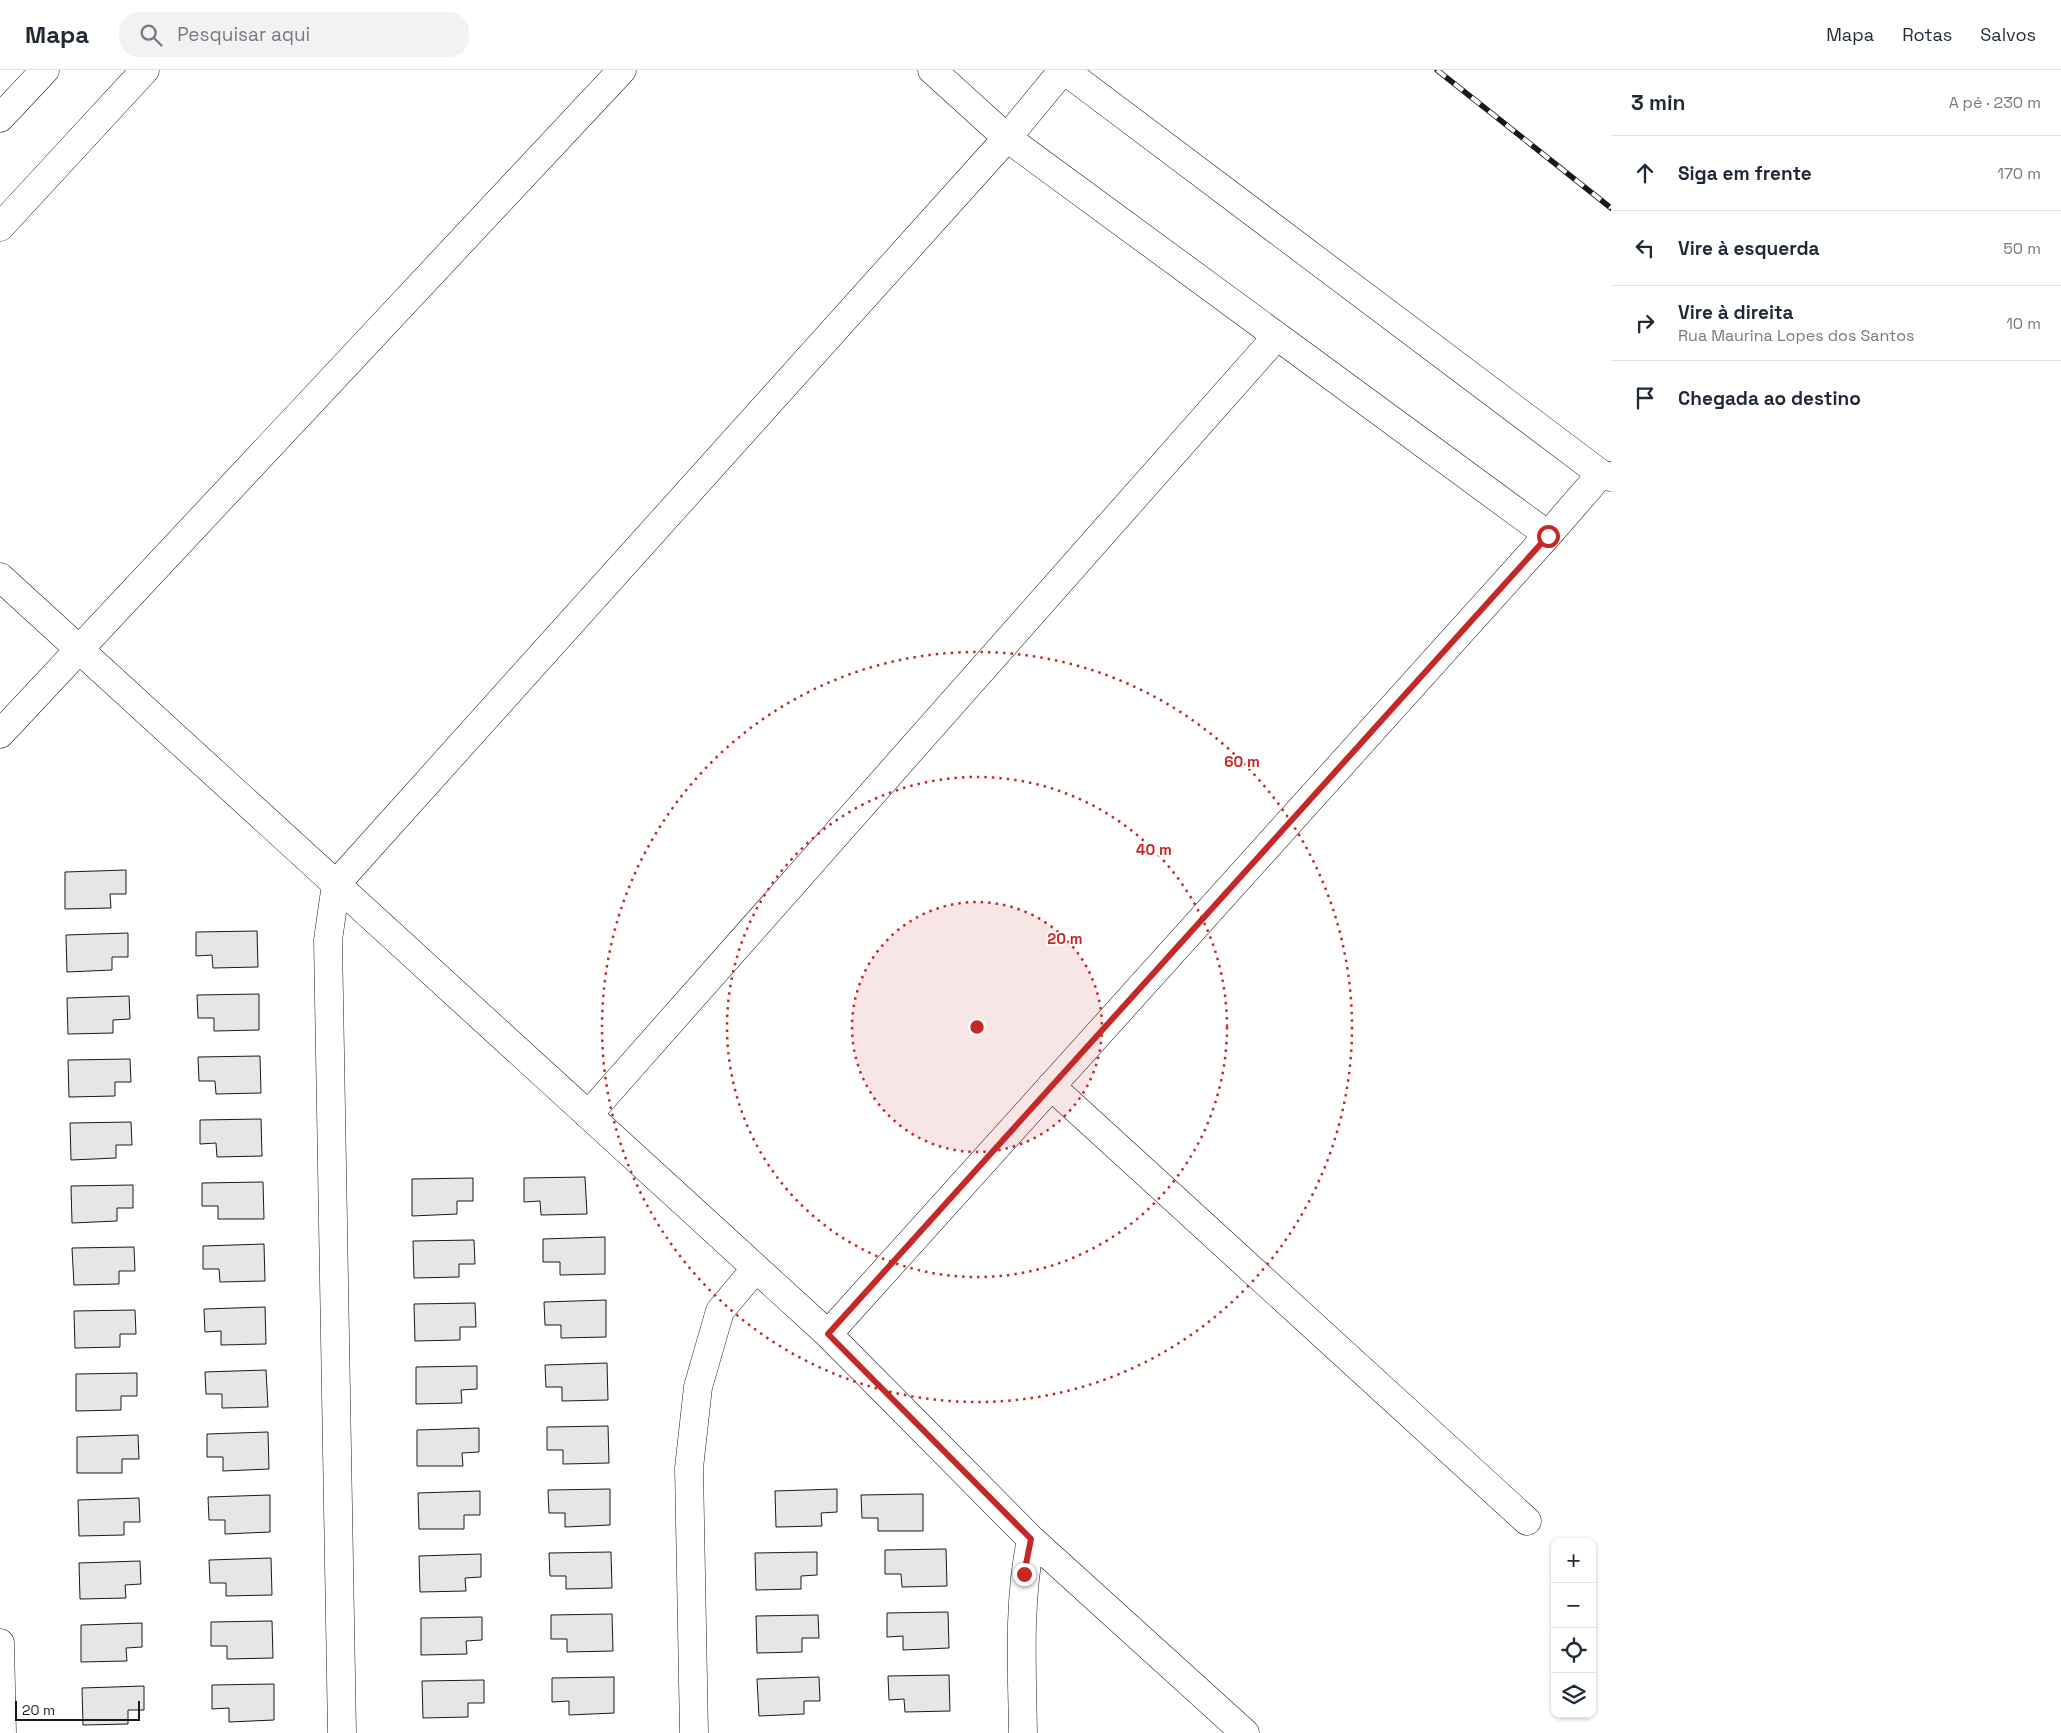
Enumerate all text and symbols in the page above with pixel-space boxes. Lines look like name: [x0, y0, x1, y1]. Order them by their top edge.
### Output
search box: [119, 12, 469, 57]
text: Mapa: [25, 19, 89, 50]
icon: search: [137, 21, 165, 49]
text: Pesquisar aqui: [177, 22, 310, 47]
text: Mapa: [1826, 23, 1874, 46]
text: Rotas: [1902, 23, 1952, 46]
text: Salvos: [1980, 23, 2036, 46]
text: 3 min: [1631, 89, 1686, 116]
text: A pé · 230 m: [1949, 92, 2041, 113]
icon: ahead: [1631, 159, 1659, 187]
text: Siga em frente: [1678, 161, 1812, 186]
text: 170 m: [1997, 163, 2041, 184]
icon: left: [1631, 234, 1659, 262]
text: Vire à esquerda: [1678, 236, 1820, 261]
text: 50 m: [2003, 238, 2041, 259]
text: Vire à direita: [1678, 300, 1794, 325]
icon: right: [1631, 309, 1659, 337]
text: 10 m: [2006, 313, 2041, 334]
text: Rua Maurina Lopes dos Santos: [1678, 325, 1915, 346]
icon: arrive: [1631, 384, 1659, 412]
text: Chegada ao destino: [1678, 386, 1861, 411]
route start: [1537, 525, 1560, 548]
text: 60 m: [1224, 752, 1260, 771]
text: 40 m: [1136, 840, 1172, 859]
text: 20 m: [1047, 929, 1083, 948]
centre of rings: [968, 1018, 986, 1036]
map controls: [1551, 1538, 1596, 1718]
button: +: [1551, 1538, 1596, 1583]
route end: [1013, 1563, 1036, 1586]
button: −: [1551, 1583, 1596, 1628]
button: locate: [1551, 1628, 1596, 1673]
button: layers: [1551, 1673, 1596, 1718]
scale bar: [15, 1698, 140, 1721]
text: 20 m: [22, 1701, 55, 1719]

